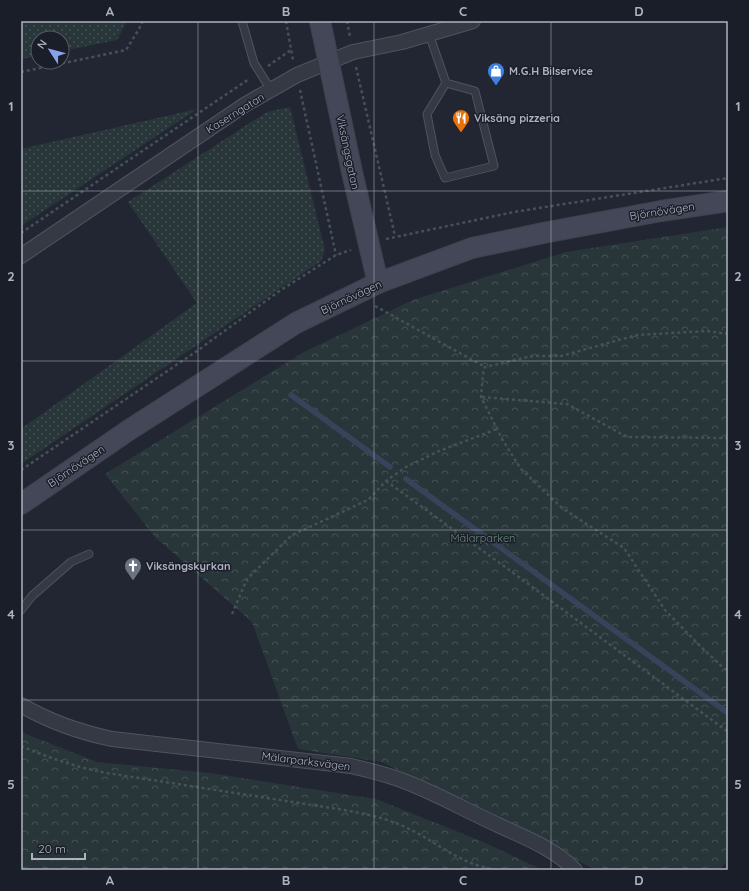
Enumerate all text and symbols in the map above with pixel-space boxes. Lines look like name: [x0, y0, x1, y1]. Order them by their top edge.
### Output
text: A: [106, 3, 115, 19]
text: B: [282, 3, 290, 19]
text: C: [459, 3, 467, 19]
text: D: [634, 3, 644, 19]
north arrow: [30, 30, 70, 70]
text: N: [34, 37, 50, 52]
shop icon: M.G.H Bilservice: [486, 61, 506, 86]
place label: M.G.H Bilservice: [509, 64, 594, 78]
street label: Kaserngatan: [203, 89, 267, 137]
text: 1: [8, 98, 14, 114]
text: 1: [735, 98, 741, 114]
restaurant icon: Viksäng pizzeria: [451, 108, 471, 133]
place label: Viksäng pizzeria: [474, 111, 560, 125]
street label: Viksängsgatan: [333, 113, 363, 191]
street label: Björnövägen: [628, 199, 696, 223]
text: 2: [7, 268, 15, 284]
text: 2: [734, 268, 742, 284]
street label: Björnövägen: [318, 277, 384, 317]
text: 3: [8, 437, 15, 453]
text: 3: [735, 437, 742, 453]
street label: Björnövägen: [45, 442, 107, 490]
park label: Mälarparken: [451, 531, 515, 545]
church icon: Viksängskyrkan: [123, 556, 143, 581]
place label: Viksängskyrkan: [146, 559, 231, 573]
text: 4: [7, 606, 15, 622]
text: 4: [734, 606, 742, 622]
street label: Mälarparksvägen: [261, 749, 351, 773]
text: 5: [7, 776, 15, 792]
text: 5: [734, 776, 742, 792]
scale bar: [32, 835, 85, 861]
text: 20 m: [38, 841, 66, 856]
text: A: [106, 872, 115, 888]
text: B: [282, 872, 290, 888]
text: C: [459, 872, 467, 888]
text: D: [634, 872, 644, 888]

